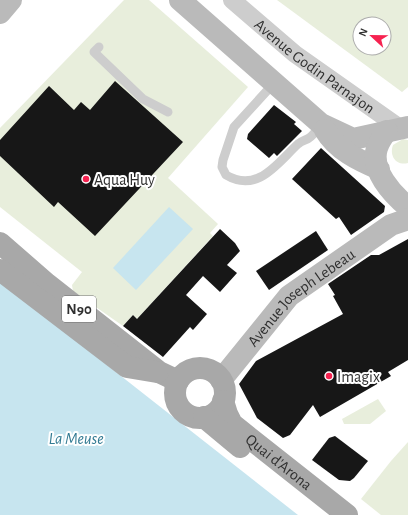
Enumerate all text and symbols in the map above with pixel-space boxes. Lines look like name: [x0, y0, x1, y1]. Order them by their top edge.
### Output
street label: Avenue Godin Parnajon: [251, 16, 377, 117]
north arrow: [352, 16, 392, 56]
text: N: [357, 27, 370, 38]
place label: Aqua Huy: [94, 172, 155, 189]
marker: Aqua Huy: [81, 174, 91, 184]
street label: Avenue Joseph Lebeau: [245, 246, 358, 350]
road number: N90: [62, 296, 96, 322]
place label: Imagix: [337, 369, 380, 385]
marker: Imagix: [324, 371, 334, 381]
water label: La Meuse: [48, 430, 104, 447]
street label: Quai d'Arona: [242, 431, 315, 493]

